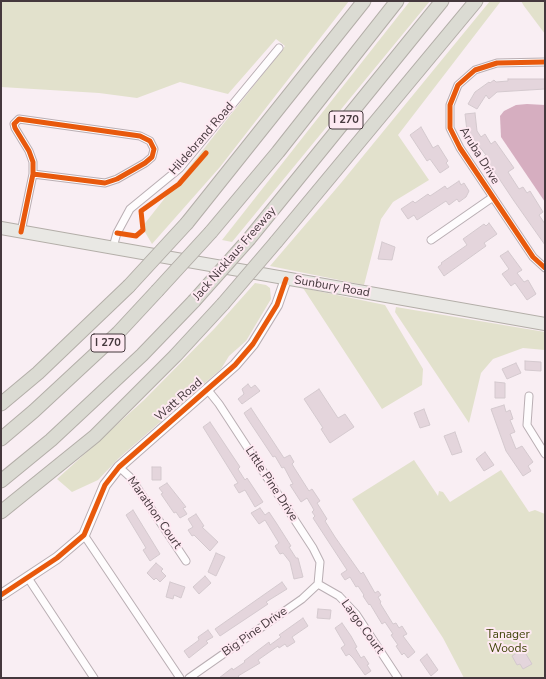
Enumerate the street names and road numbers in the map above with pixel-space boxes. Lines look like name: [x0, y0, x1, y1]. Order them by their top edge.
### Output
street label: Hildebrand Road: [167, 100, 237, 178]
road number: I 270: [329, 111, 363, 129]
street label: Aruba Drive: [456, 125, 502, 187]
street label: Jack Nicklaus Freeway: [190, 204, 280, 304]
street label: Sunbury Road: [293, 273, 371, 301]
road number: I 270: [91, 334, 125, 352]
street label: Watt Road: [152, 375, 206, 425]
street label: Little Pine Drive: [242, 444, 300, 524]
street label: Marathon Court: [124, 474, 184, 552]
street label: Largo Court: [337, 597, 387, 657]
street label: Big Pine Drive: [220, 604, 290, 660]

